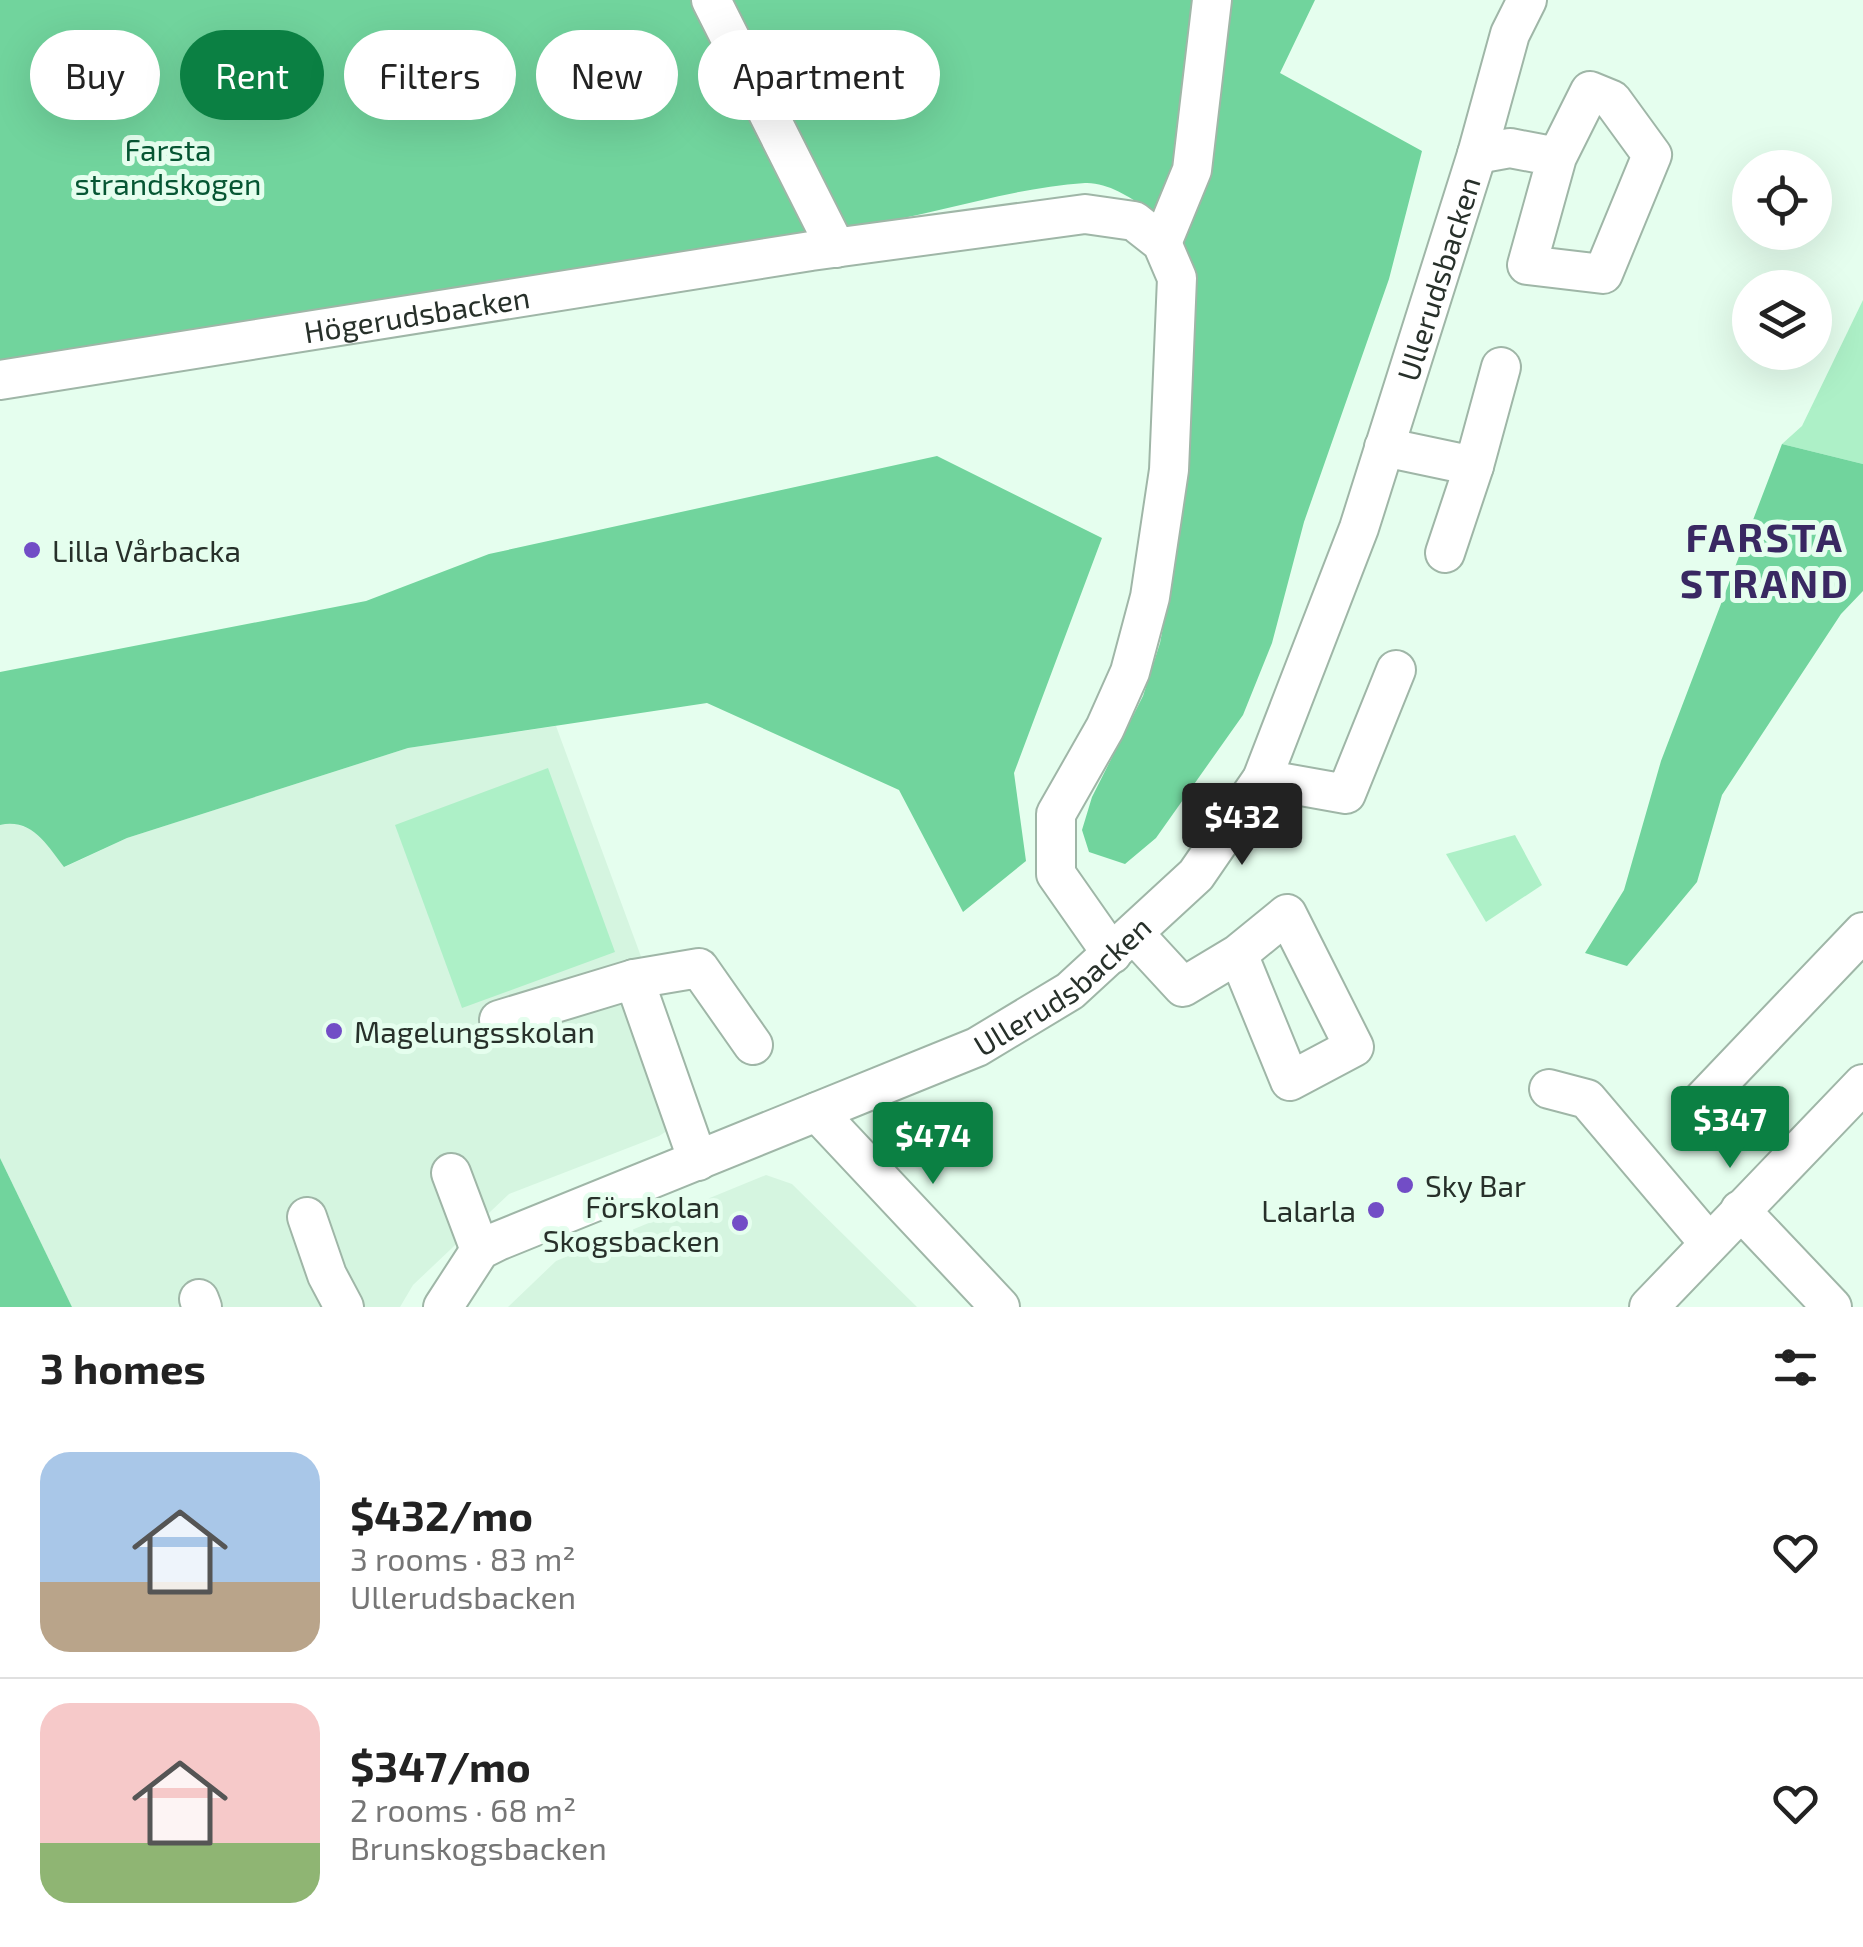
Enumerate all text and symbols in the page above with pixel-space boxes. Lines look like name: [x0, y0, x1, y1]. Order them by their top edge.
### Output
chip: Buy: [30, 30, 160, 120]
chip: Rent: [180, 30, 324, 120]
chip: Filters: [344, 30, 516, 120]
chip: New: [536, 30, 678, 120]
chip: Apartment: [698, 30, 940, 120]
park label: Farsta strandskogen: [74, 131, 262, 201]
map controls: [1732, 150, 1832, 370]
button: locate: [1732, 150, 1832, 250]
street label: Ullerudsbacken: [1389, 172, 1487, 385]
button: layers: [1732, 270, 1832, 370]
street label: Högerudsbacken: [301, 278, 532, 349]
district label: FARSTA STRAND: [1680, 512, 1850, 606]
place label: Lilla Vårbacka: [52, 532, 241, 568]
marker: Lilla Vårbacka: [21, 539, 43, 561]
pin: $432: [1183, 783, 1301, 868]
text: $432: [1204, 796, 1280, 834]
street label: Ullerudsbacken: [967, 908, 1158, 1063]
place label: Magelungsskolan: [354, 1013, 595, 1049]
marker: Magelungsskolan: [323, 1020, 345, 1042]
pin: $347: [1671, 1086, 1789, 1171]
text: $347: [1693, 1099, 1767, 1137]
pin: $474: [874, 1102, 992, 1187]
text: $474: [895, 1115, 971, 1153]
place label: Sky Bar: [1425, 1167, 1526, 1203]
marker: Sky Bar: [1394, 1174, 1416, 1196]
place label: Förskolan Skogsbacken: [543, 1188, 720, 1258]
place label: Lalarla: [1261, 1192, 1356, 1228]
marker: Lalarla: [1365, 1199, 1387, 1221]
marker: Förskolan Skogsbacken: [729, 1212, 751, 1234]
icon: filters: [1768, 1340, 1823, 1395]
text: 3 homes: [40, 1342, 206, 1392]
text: $432/mo: [350, 1489, 533, 1539]
icon: home: [120, 1492, 240, 1612]
icon: heart: [1768, 1525, 1823, 1580]
text: 3 rooms · 83 m²: [350, 1539, 575, 1577]
text: Ullerudsbacken: [350, 1577, 576, 1615]
text: $347/mo: [350, 1740, 531, 1790]
icon: home: [120, 1743, 240, 1863]
icon: heart: [1768, 1776, 1823, 1831]
text: 2 rooms · 68 m²: [350, 1790, 576, 1828]
text: Brunskogsbacken: [350, 1828, 607, 1866]

